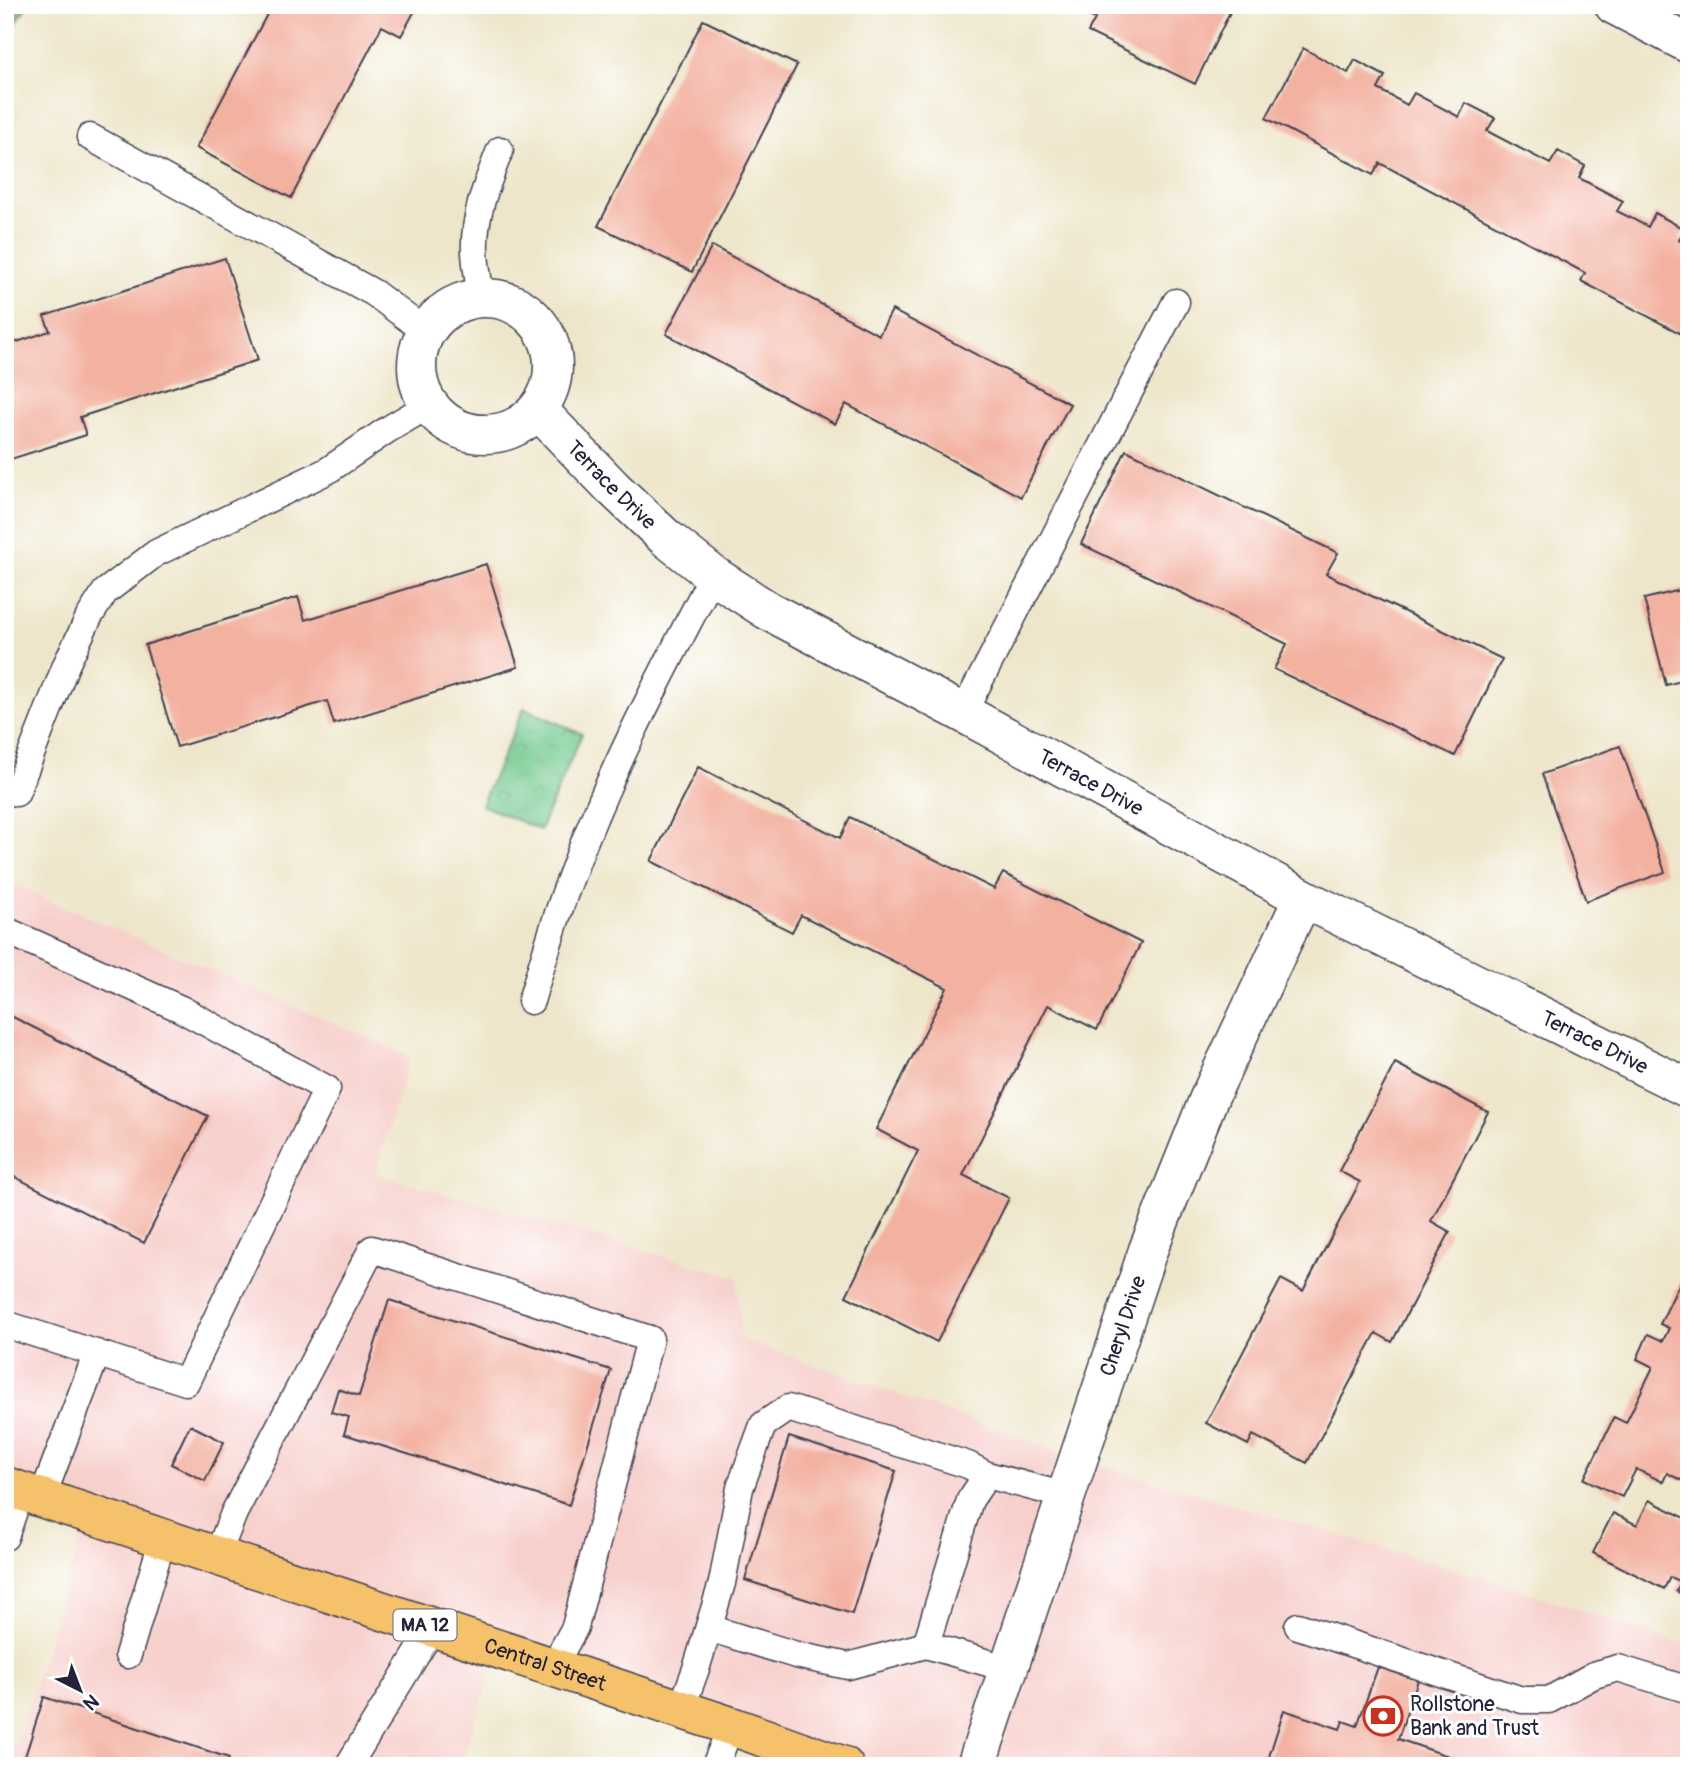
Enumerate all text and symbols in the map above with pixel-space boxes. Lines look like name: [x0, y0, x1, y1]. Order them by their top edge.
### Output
street label: Terrace Drive: [561, 435, 663, 536]
street label: Terrace Drive: [1033, 743, 1149, 822]
street label: Terrace Drive: [1537, 1004, 1653, 1080]
street label: Cheryl Drive: [1093, 1272, 1152, 1379]
road number: MA 12: [394, 1610, 457, 1640]
street label: Central Street: [481, 1632, 610, 1697]
north arrow: [46, 1656, 116, 1726]
text: N: [78, 1689, 104, 1715]
place label: Rollstone Bank and Trust: [1410, 1691, 1540, 1742]
bank icon: Rollstone Bank and Trust: [1362, 1695, 1404, 1737]

